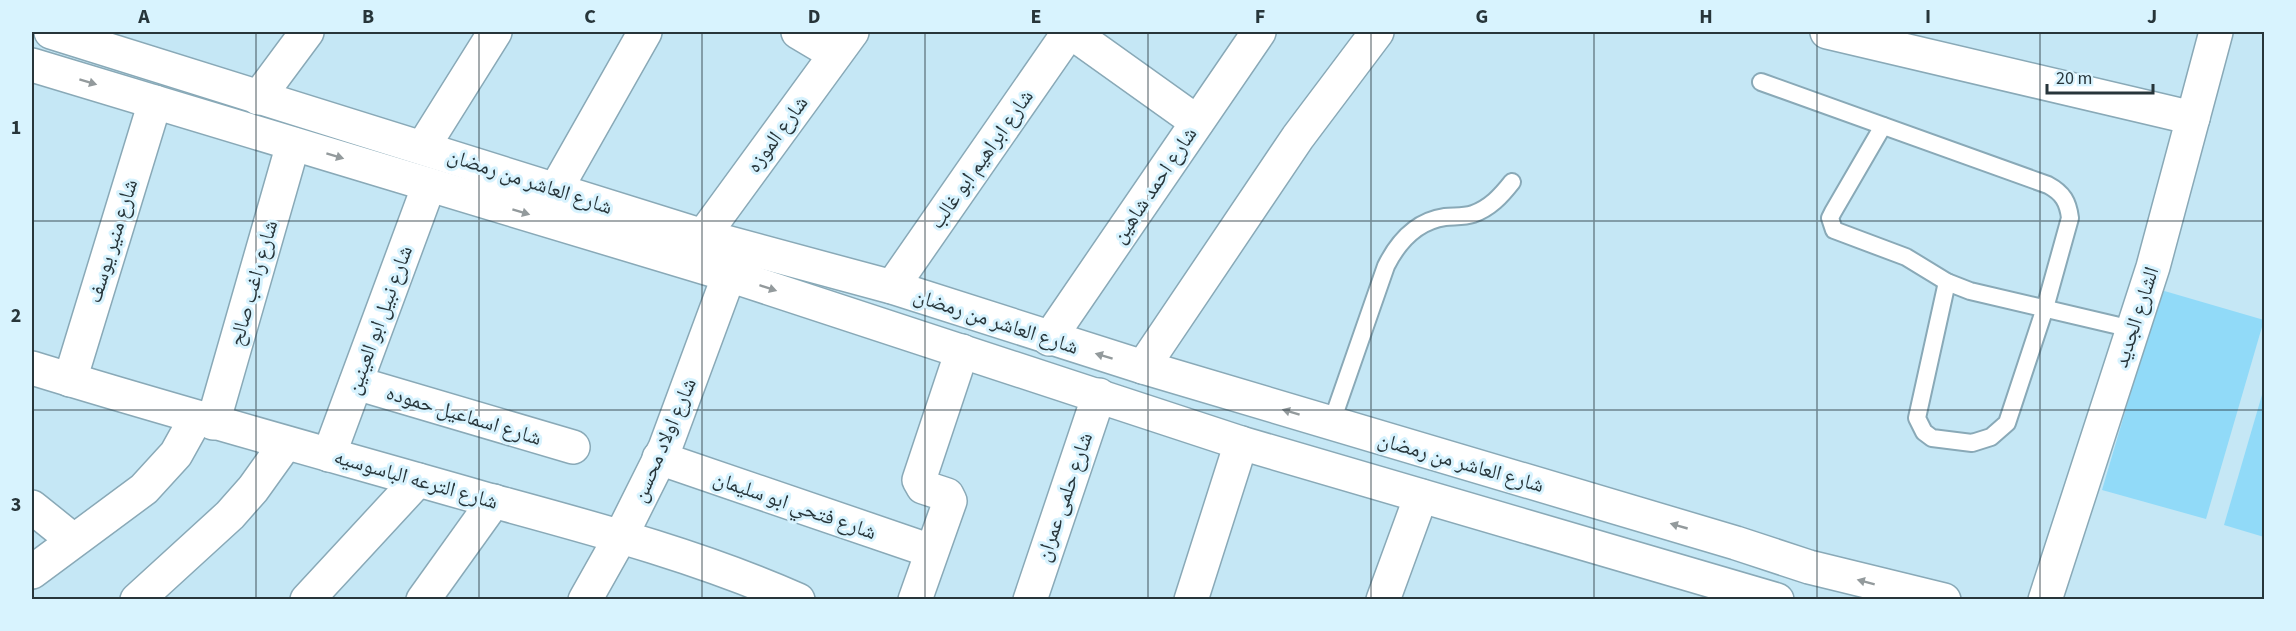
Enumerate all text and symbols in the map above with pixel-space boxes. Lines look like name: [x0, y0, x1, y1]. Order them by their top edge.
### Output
text: A: [137, 3, 150, 31]
text: B: [362, 3, 374, 31]
text: C: [584, 3, 596, 31]
text: D: [808, 3, 820, 31]
text: E: [1031, 3, 1041, 31]
text: F: [1255, 3, 1265, 31]
text: G: [1476, 3, 1488, 31]
text: H: [1699, 3, 1713, 31]
text: I: [1925, 3, 1931, 31]
text: J: [2147, 3, 2157, 31]
scale bar: [2047, 57, 2154, 95]
text: 20 m: [2056, 66, 2092, 91]
one-way arrow: [79, 78, 97, 87]
street label: شارع ابراهيم ابو غالب: [922, 83, 1040, 235]
street label: شارع الموزه: [739, 89, 815, 179]
text: 1: [11, 114, 21, 142]
street label: شارع احمد شاهين: [1104, 121, 1204, 249]
street label: شارع العاشر من رمضان: [444, 140, 616, 222]
one-way arrow: [326, 152, 344, 161]
street label: شارع منير يوسف: [79, 175, 145, 307]
one-way arrow: [512, 208, 530, 217]
street label: شارع راغب صالح: [221, 217, 285, 349]
street label: شارع نبيل ابو العينين: [338, 241, 420, 399]
street label: الشارع الجديد: [2106, 263, 2166, 371]
street label: شارع العاشر من رمضان: [910, 280, 1082, 362]
one-way arrow: [759, 283, 777, 293]
text: 2: [11, 302, 21, 330]
one-way arrow: [1095, 351, 1113, 360]
street label: شارع اولاد محسن: [624, 373, 704, 507]
street label: شارع اسماعيل حموده: [383, 377, 545, 453]
one-way arrow: [1282, 407, 1300, 416]
street label: شارع العاشر من رمضان: [1374, 424, 1548, 500]
street label: شارع حلمى عمران: [1028, 428, 1100, 566]
street label: شارع الترعه الباسوسيه: [330, 441, 502, 517]
street label: شارع فتحي ابو سليمان: [709, 463, 881, 548]
text: 3: [11, 491, 21, 519]
one-way arrow: [1670, 521, 1688, 530]
one-way arrow: [1857, 577, 1875, 586]

